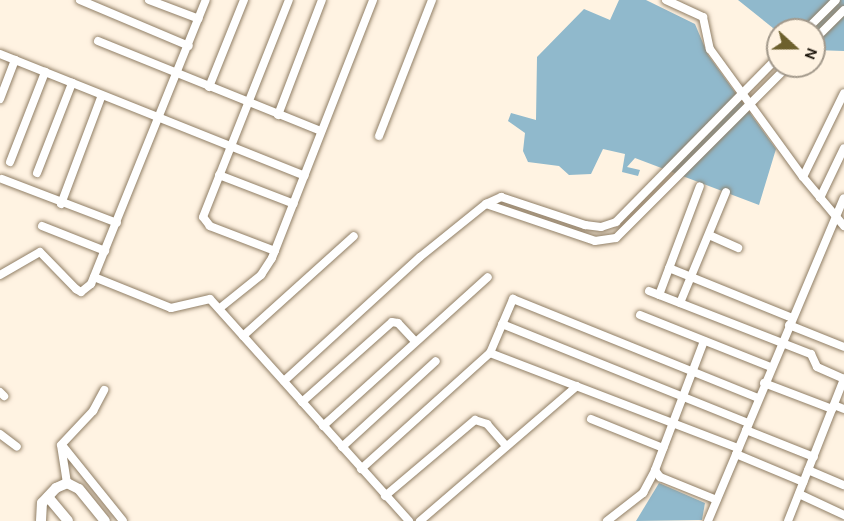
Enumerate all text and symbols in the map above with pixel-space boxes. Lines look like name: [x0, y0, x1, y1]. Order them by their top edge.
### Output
north arrow: [766, 18, 826, 78]
text: N: [800, 45, 822, 63]

